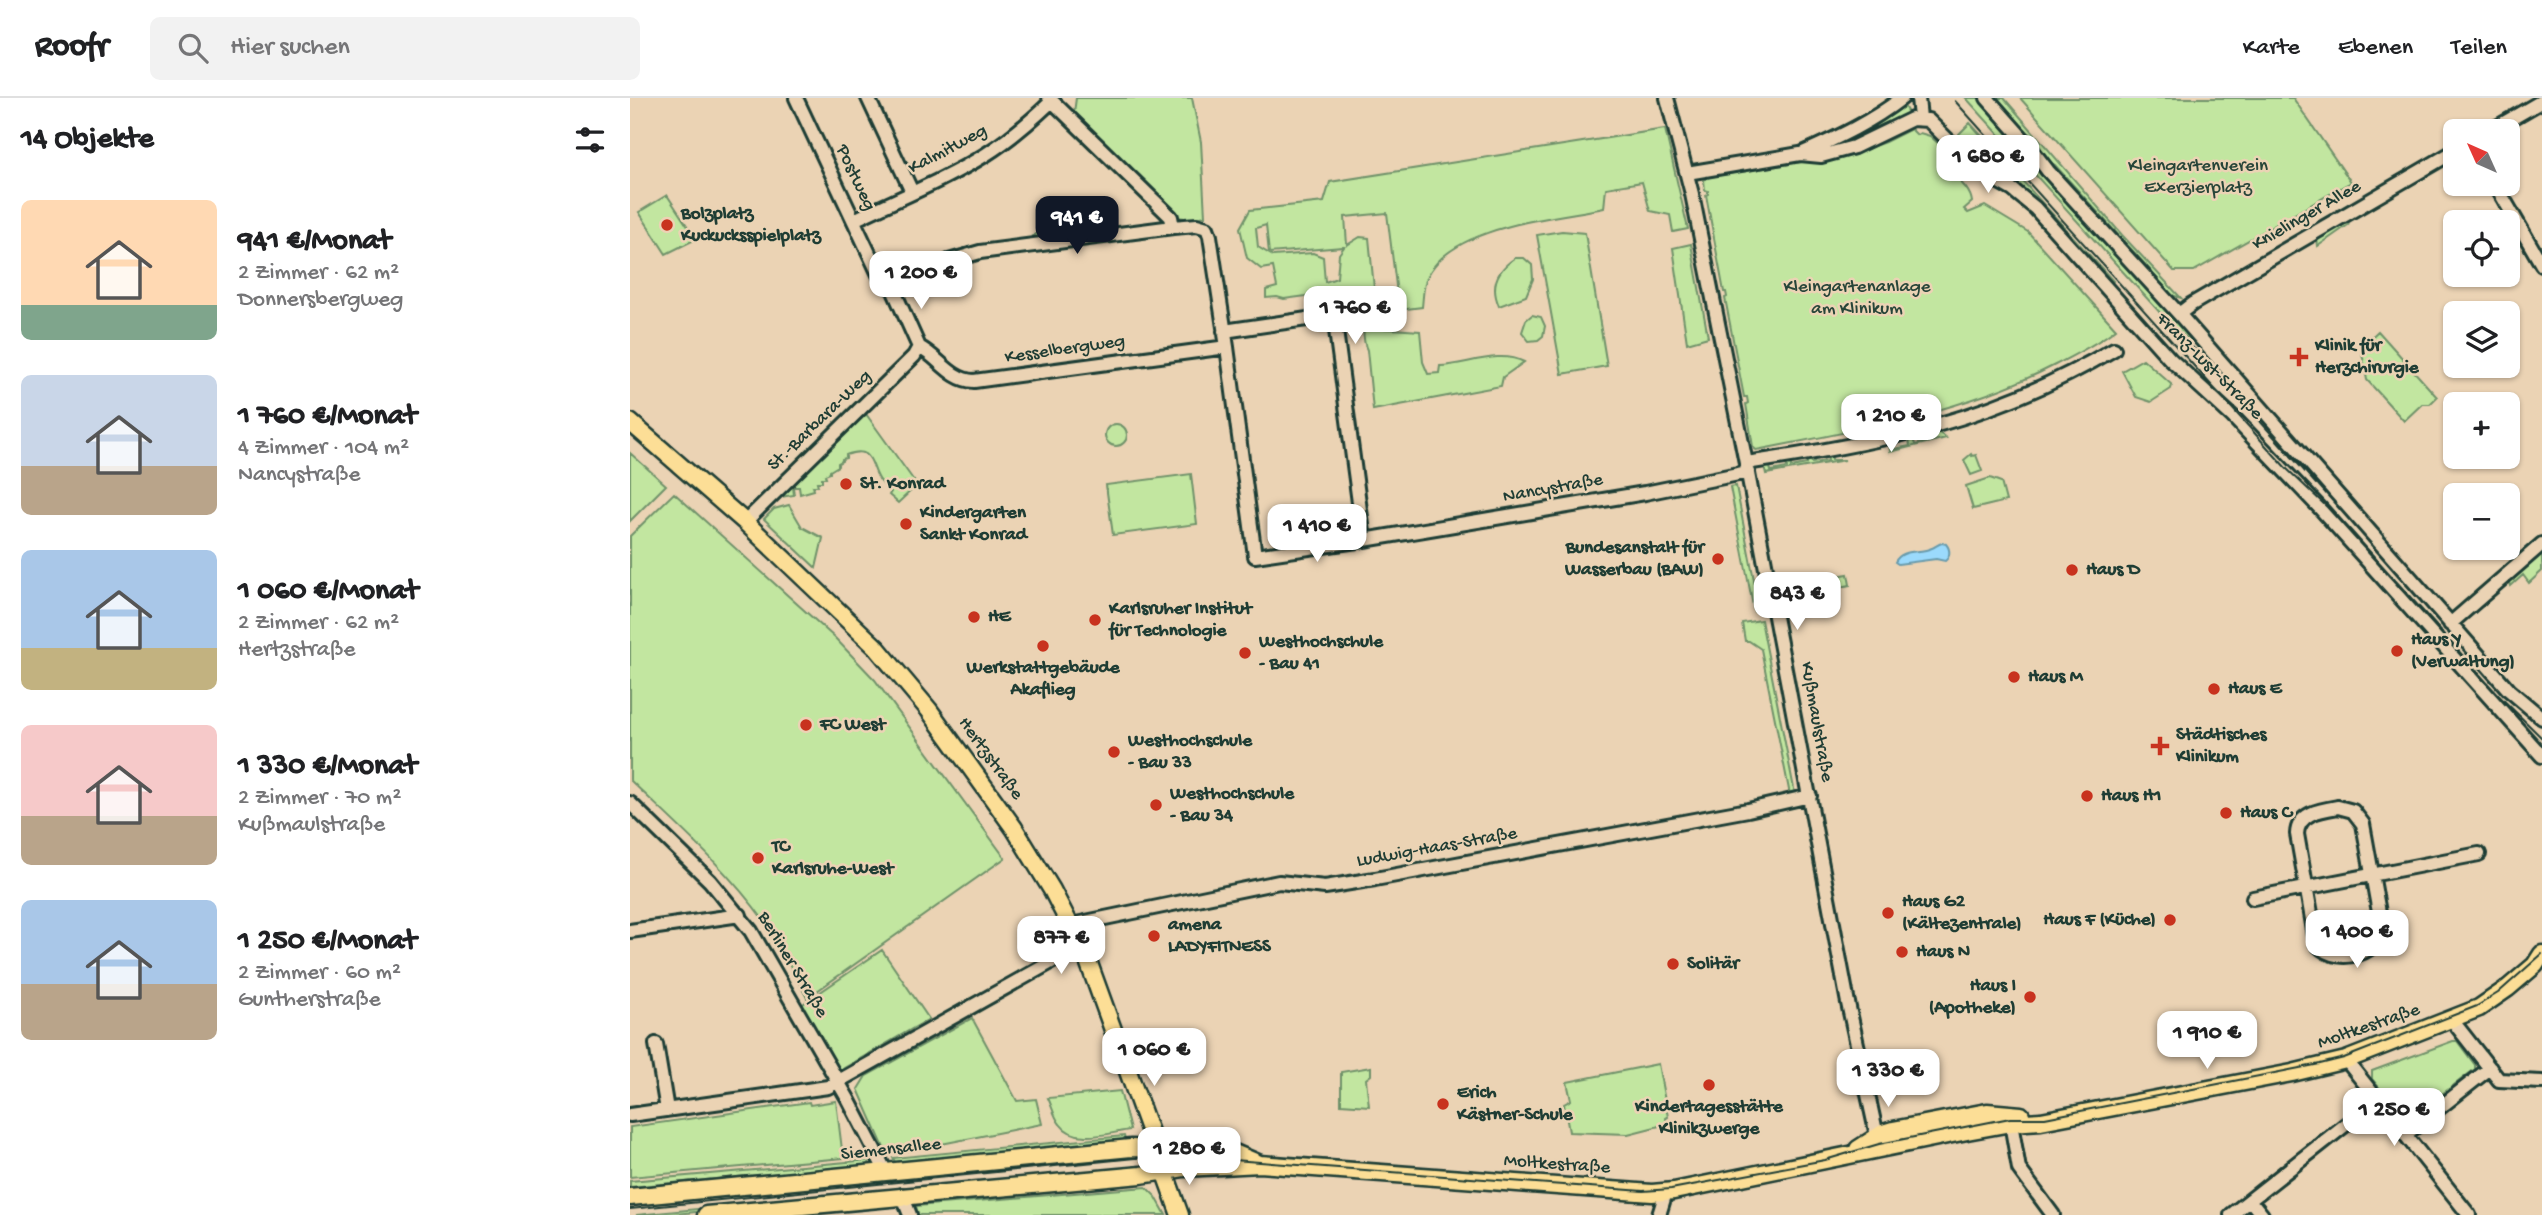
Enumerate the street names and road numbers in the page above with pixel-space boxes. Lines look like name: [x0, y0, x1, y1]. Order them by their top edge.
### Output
street label: Kalmitweg: [905, 120, 991, 180]
street label: Postweg: [829, 140, 880, 215]
street label: Knielinger Allee: [2249, 176, 2366, 256]
street label: Franz-Lust-Straße: [2150, 308, 2268, 426]
street label: Kesselbergweg: [1004, 330, 1127, 370]
street label: St.-Barbara-Weg: [763, 365, 877, 477]
street label: Nancystraße: [1501, 469, 1605, 509]
street label: Kußmaulstraße: [1794, 660, 1838, 784]
street label: Hertzstraße: [952, 713, 1028, 805]
street label: Ludwig-Haas-Straße: [1355, 823, 1519, 873]
street label: Berliner Straße: [751, 907, 833, 1022]
street label: Moltkestraße: [2315, 999, 2423, 1055]
street label: Siemensallee: [840, 1133, 942, 1167]
street label: Moltkestraße: [1503, 1150, 1611, 1180]

